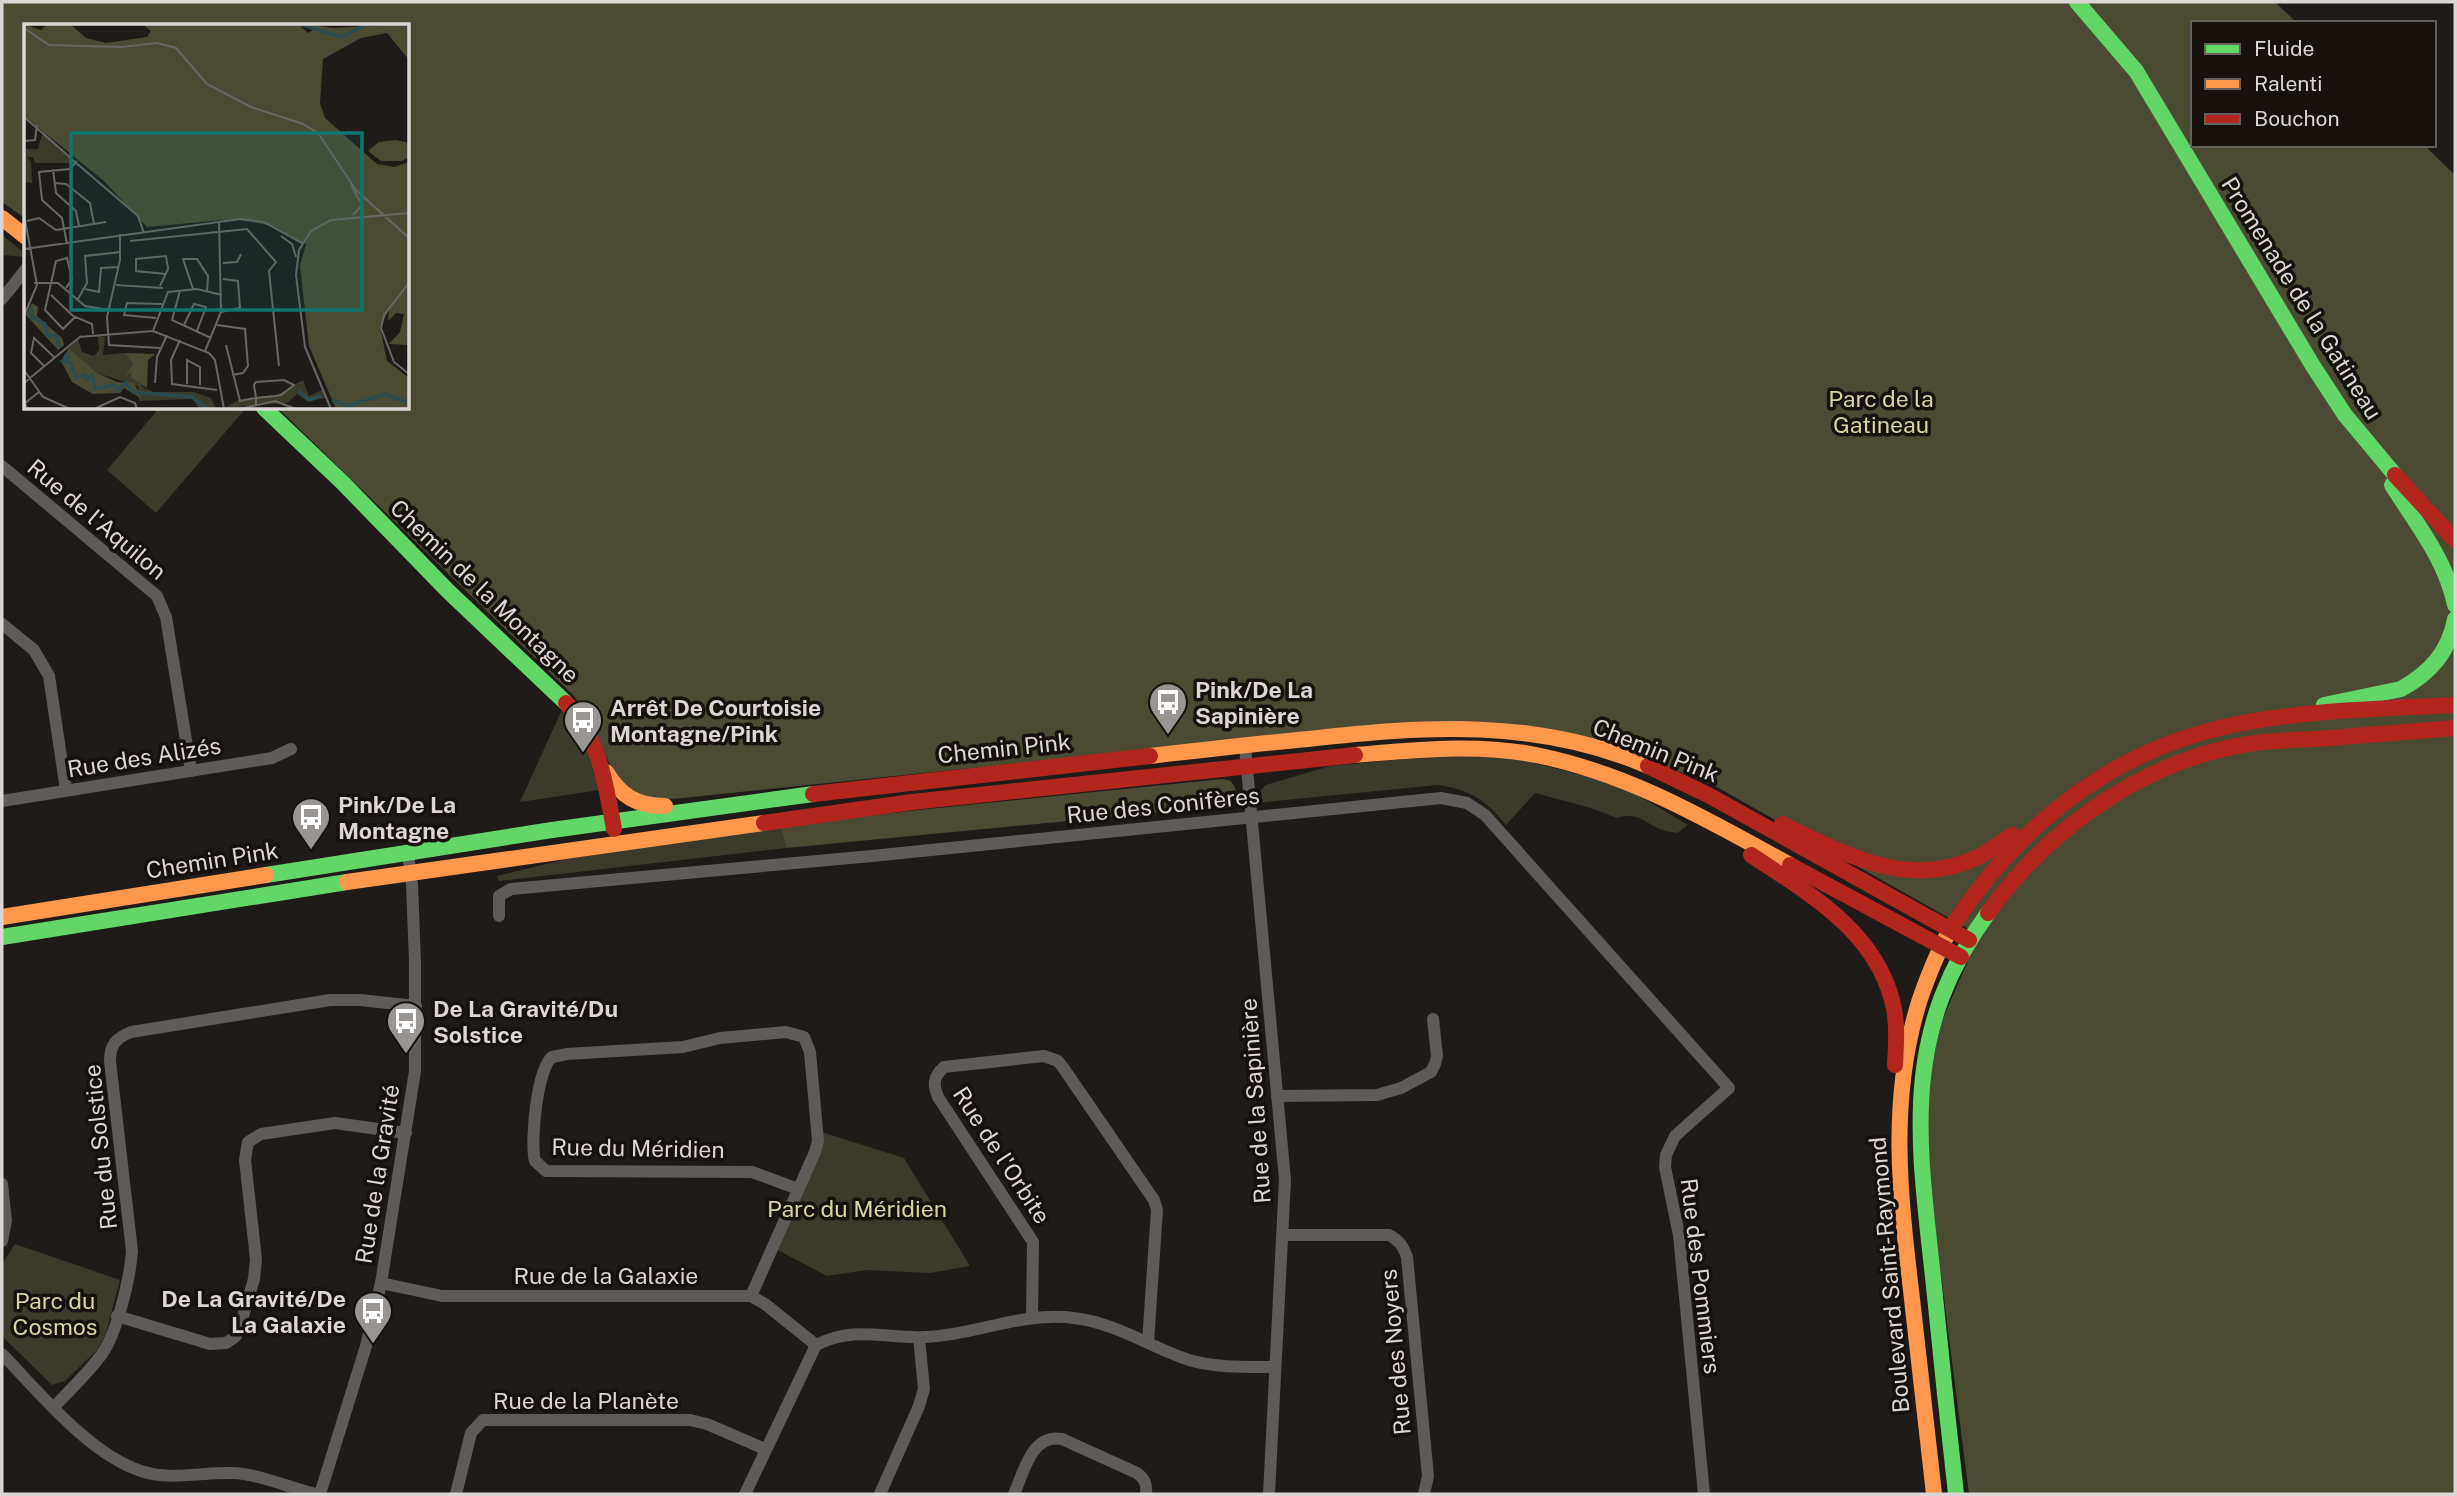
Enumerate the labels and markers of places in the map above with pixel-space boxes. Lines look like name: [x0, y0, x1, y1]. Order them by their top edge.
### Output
place label: Pink/De La Sapinière: [1195, 676, 1313, 729]
bus stop icon: Pink/De La Sapinière: [1147, 681, 1189, 736]
place label: Arrêt De Courtoisie Montagne/Pink: [610, 694, 821, 747]
bus stop icon: Arrêt De Courtoisie Montagne/Pink: [562, 699, 604, 754]
place label: Pink/De La Montagne: [338, 791, 456, 844]
bus stop icon: Pink/De La Montagne: [290, 796, 332, 851]
place label: De La Gravité/Du Solstice: [433, 995, 618, 1048]
bus stop icon: De La Gravité/Du Solstice: [385, 1000, 427, 1055]
place label: De La Gravité/De La Galaxie: [161, 1285, 346, 1338]
bus stop icon: De La Gravité/De La Galaxie: [352, 1290, 394, 1345]

